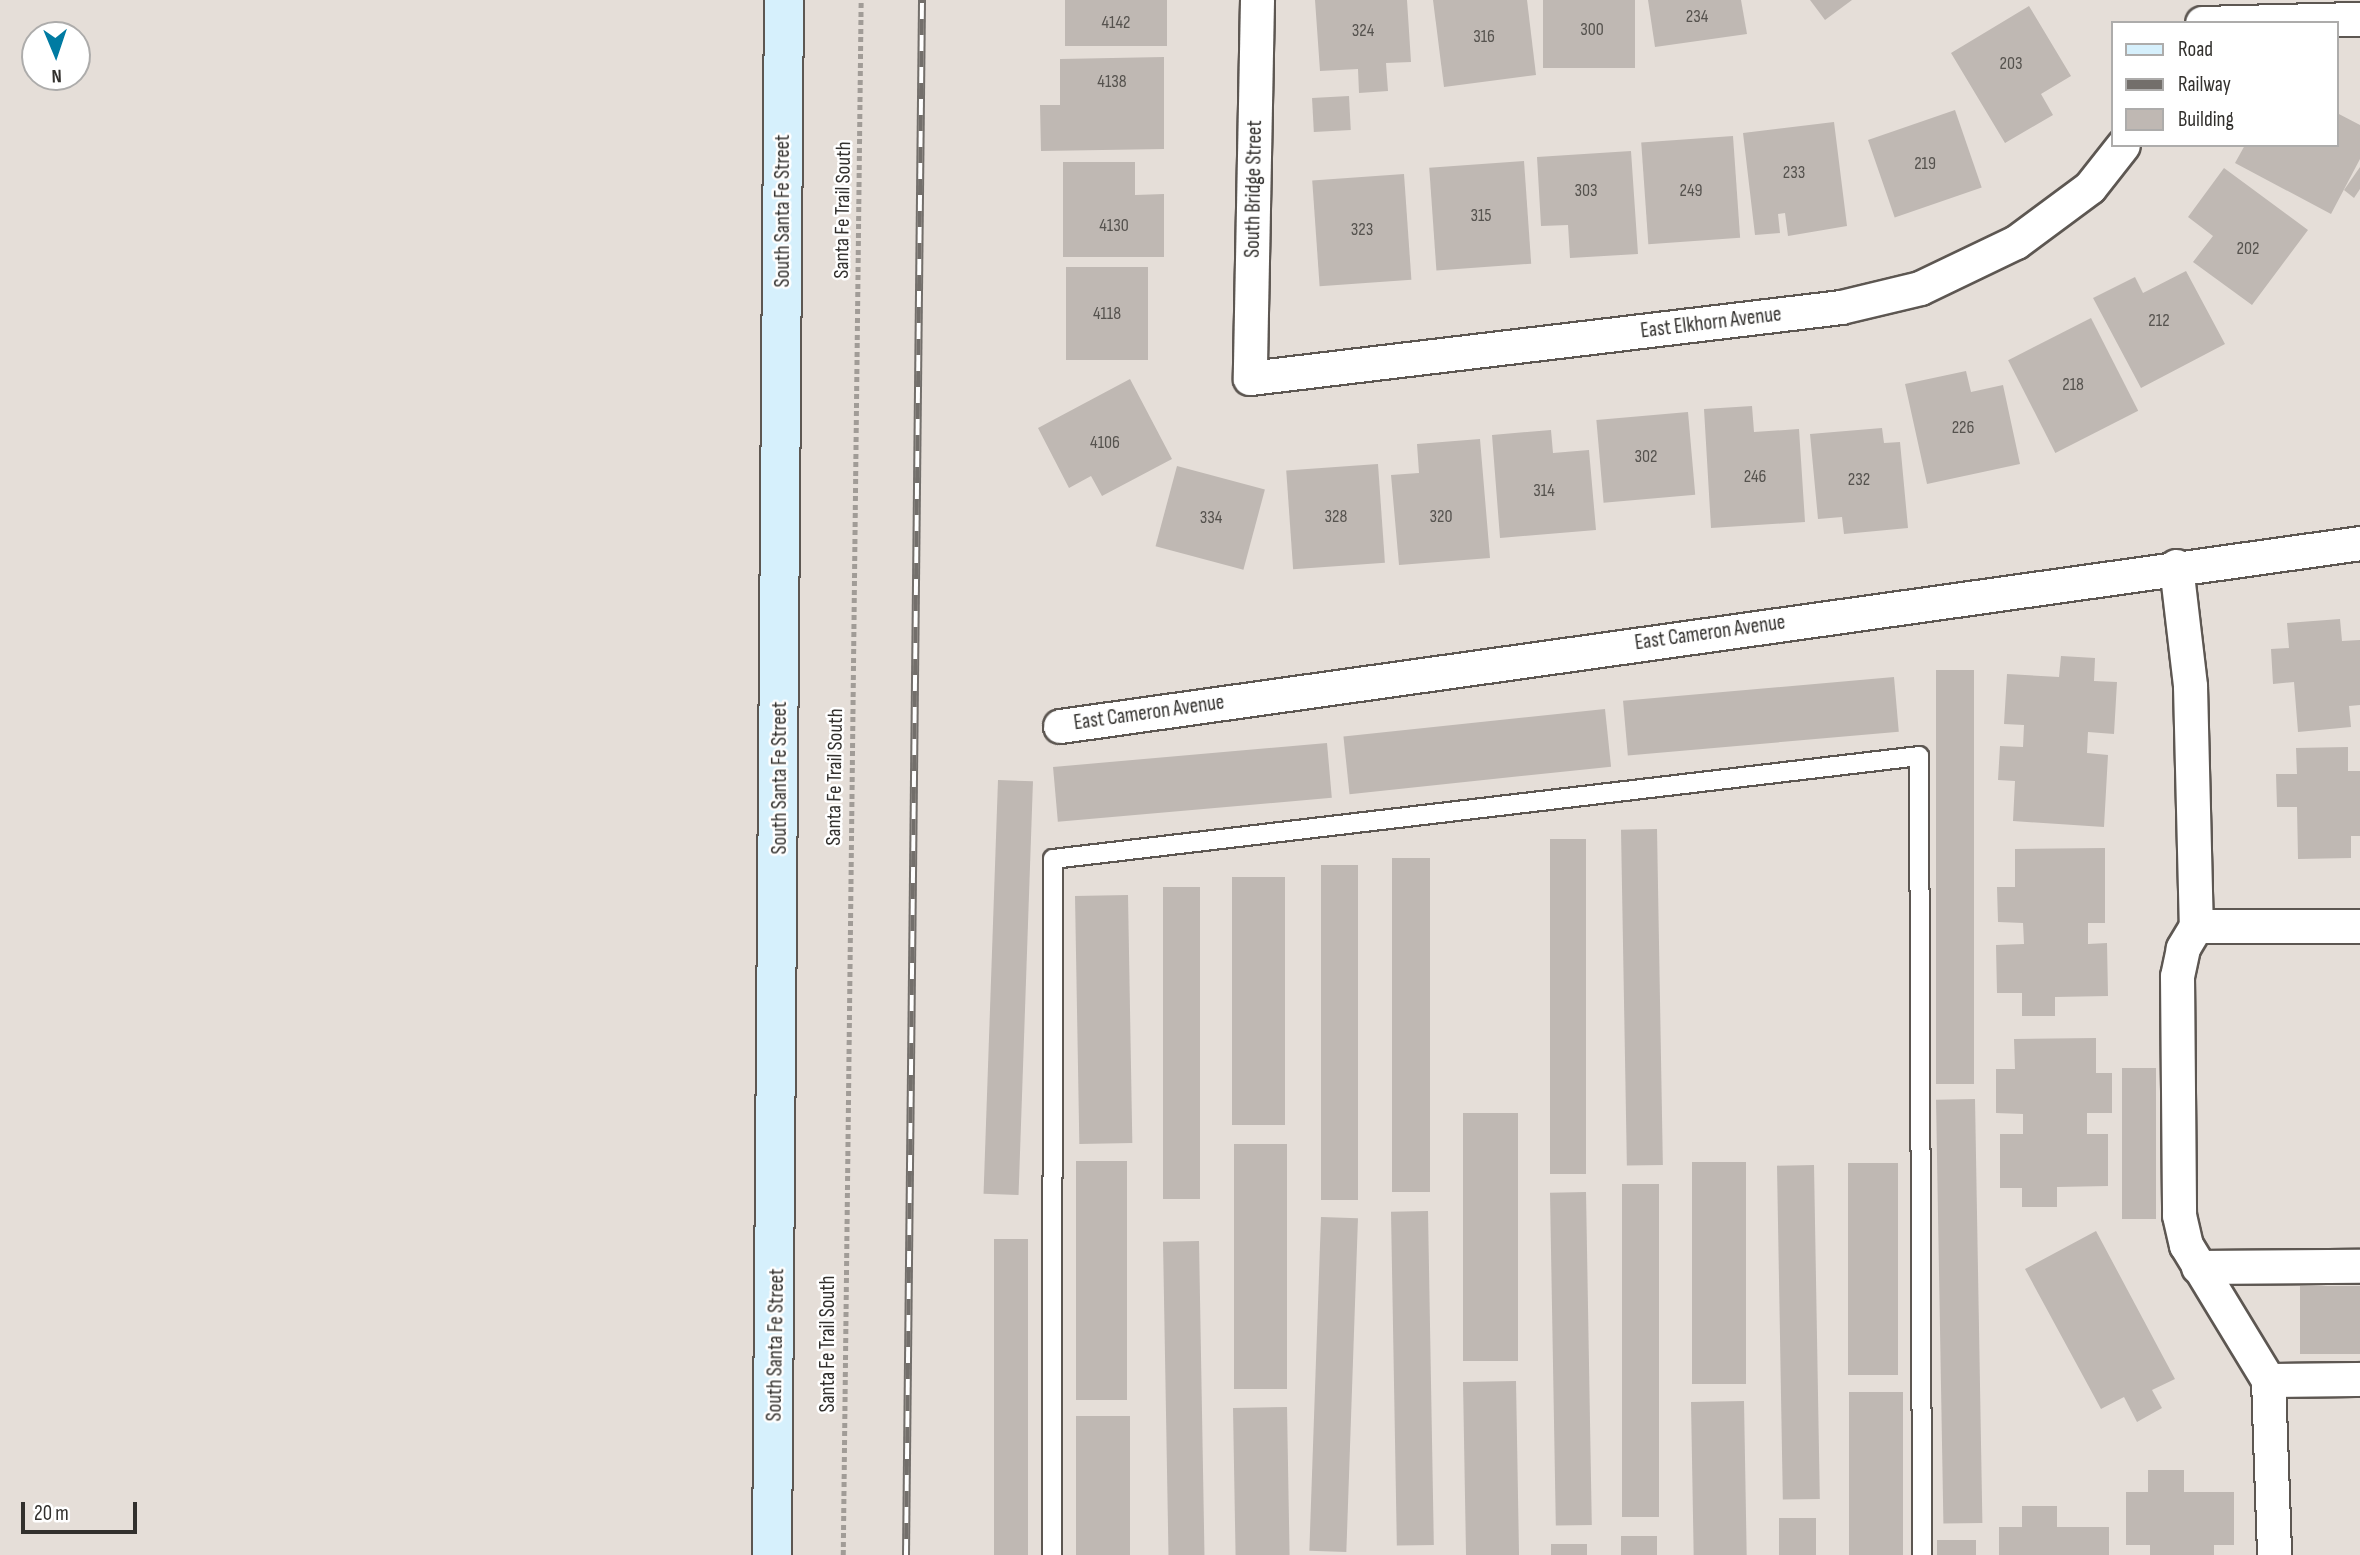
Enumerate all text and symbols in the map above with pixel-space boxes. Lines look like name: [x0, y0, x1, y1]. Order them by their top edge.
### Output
house number: 234: [1686, 6, 1708, 28]
house number: 4142: [1102, 12, 1130, 34]
house number: 300: [1580, 19, 1604, 41]
house number: 324: [1352, 20, 1374, 42]
north arrow: [21, 21, 91, 91]
legend: [2112, 21, 2339, 147]
house number: 316: [1473, 26, 1495, 48]
text: Road: [2178, 37, 2213, 62]
house number: 203: [2000, 53, 2022, 75]
text: N: [51, 64, 62, 87]
house number: 4138: [1097, 71, 1127, 93]
text: Railway: [2178, 72, 2231, 97]
text: Building: [2178, 107, 2234, 132]
street label: South Bridge Street: [1240, 120, 1268, 258]
street label: South Santa Fe Street: [770, 135, 796, 287]
street label: Santa Fe Trail South: [829, 141, 857, 279]
house number: 219: [1914, 153, 1936, 175]
house number: 233: [1783, 162, 1805, 184]
house number: 303: [1574, 180, 1598, 202]
house number: 249: [1680, 180, 1702, 202]
house number: 315: [1470, 205, 1492, 227]
house number: 4130: [1099, 215, 1129, 237]
house number: 323: [1351, 219, 1373, 241]
house number: 202: [2237, 238, 2259, 260]
street label: East Elkhorn Avenue: [1639, 302, 1783, 344]
house number: 4118: [1093, 303, 1121, 325]
house number: 212: [2148, 310, 2170, 332]
house number: 218: [2062, 374, 2084, 396]
house number: 226: [1952, 417, 1974, 439]
house number: 4106: [1090, 432, 1120, 454]
house number: 302: [1635, 446, 1657, 468]
house number: 246: [1744, 466, 1766, 488]
house number: 232: [1848, 469, 1870, 491]
house number: 314: [1533, 480, 1555, 502]
house number: 328: [1325, 506, 1347, 528]
house number: 320: [1429, 506, 1453, 528]
house number: 334: [1200, 507, 1222, 529]
street label: East Cameron Avenue: [1633, 610, 1787, 656]
street label: East Cameron Avenue: [1072, 690, 1226, 736]
street label: South Santa Fe Street: [767, 702, 793, 854]
street label: Santa Fe Trail South: [821, 708, 849, 846]
street label: South Santa Fe Street: [762, 1268, 790, 1422]
street label: Santa Fe Trail South: [815, 1275, 841, 1413]
scale bar: [24, 1488, 140, 1532]
text: 20 m: [34, 1501, 69, 1526]

